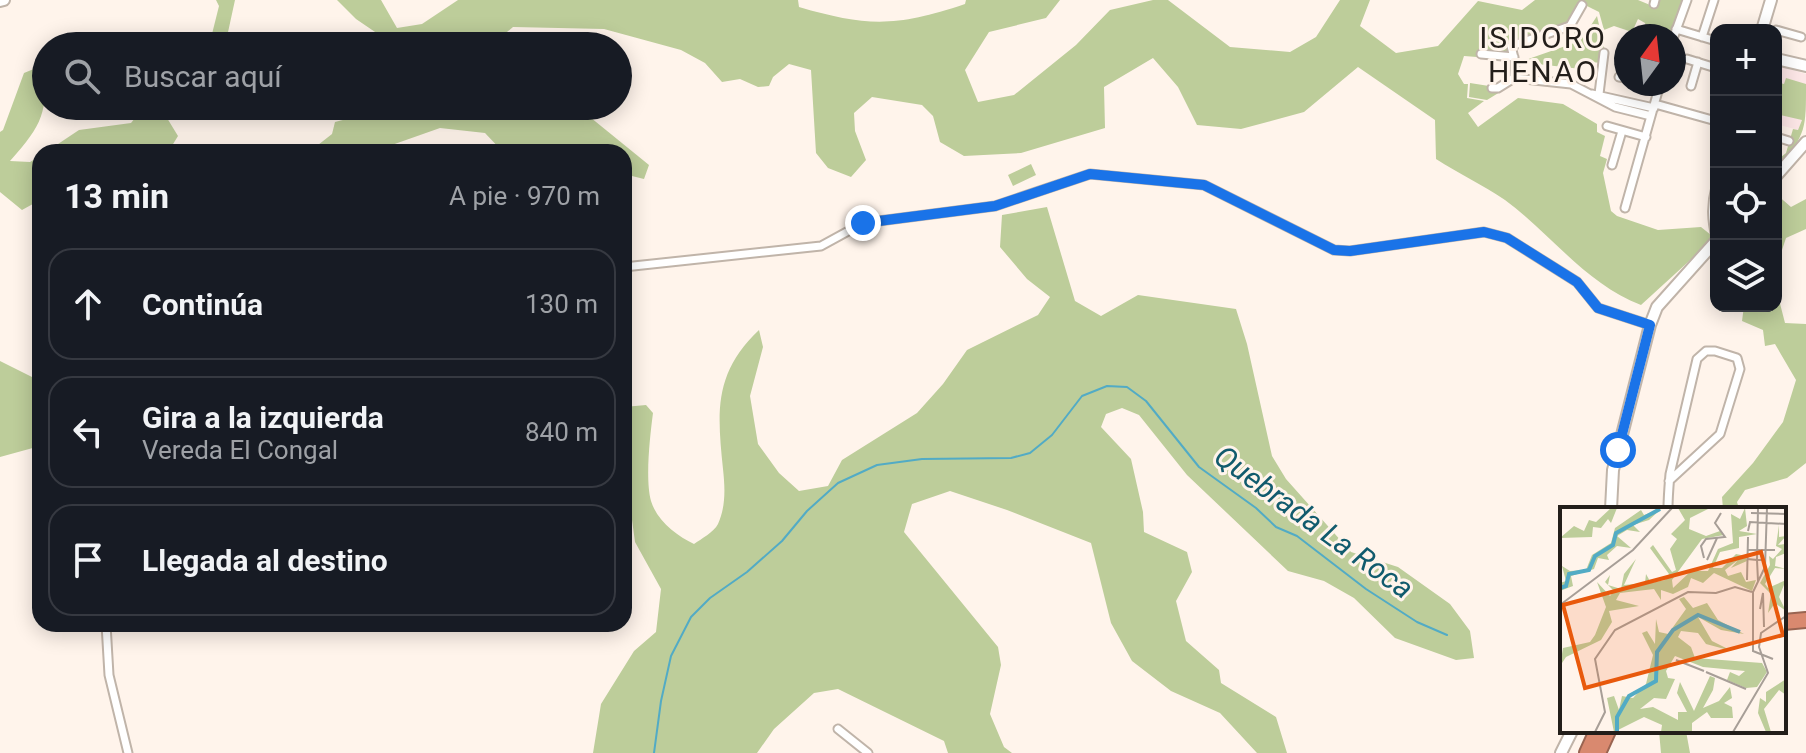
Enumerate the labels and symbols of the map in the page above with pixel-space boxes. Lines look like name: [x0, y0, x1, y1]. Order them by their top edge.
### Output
district label: ISIDORO HENAO: [1479, 20, 1607, 89]
north arrow: [1614, 24, 1686, 96]
route end: [845, 205, 881, 241]
route start: [1600, 432, 1636, 468]
water label: Quebrada La Roca: [1208, 438, 1420, 606]
inset map: [1560, 507, 1786, 733]

